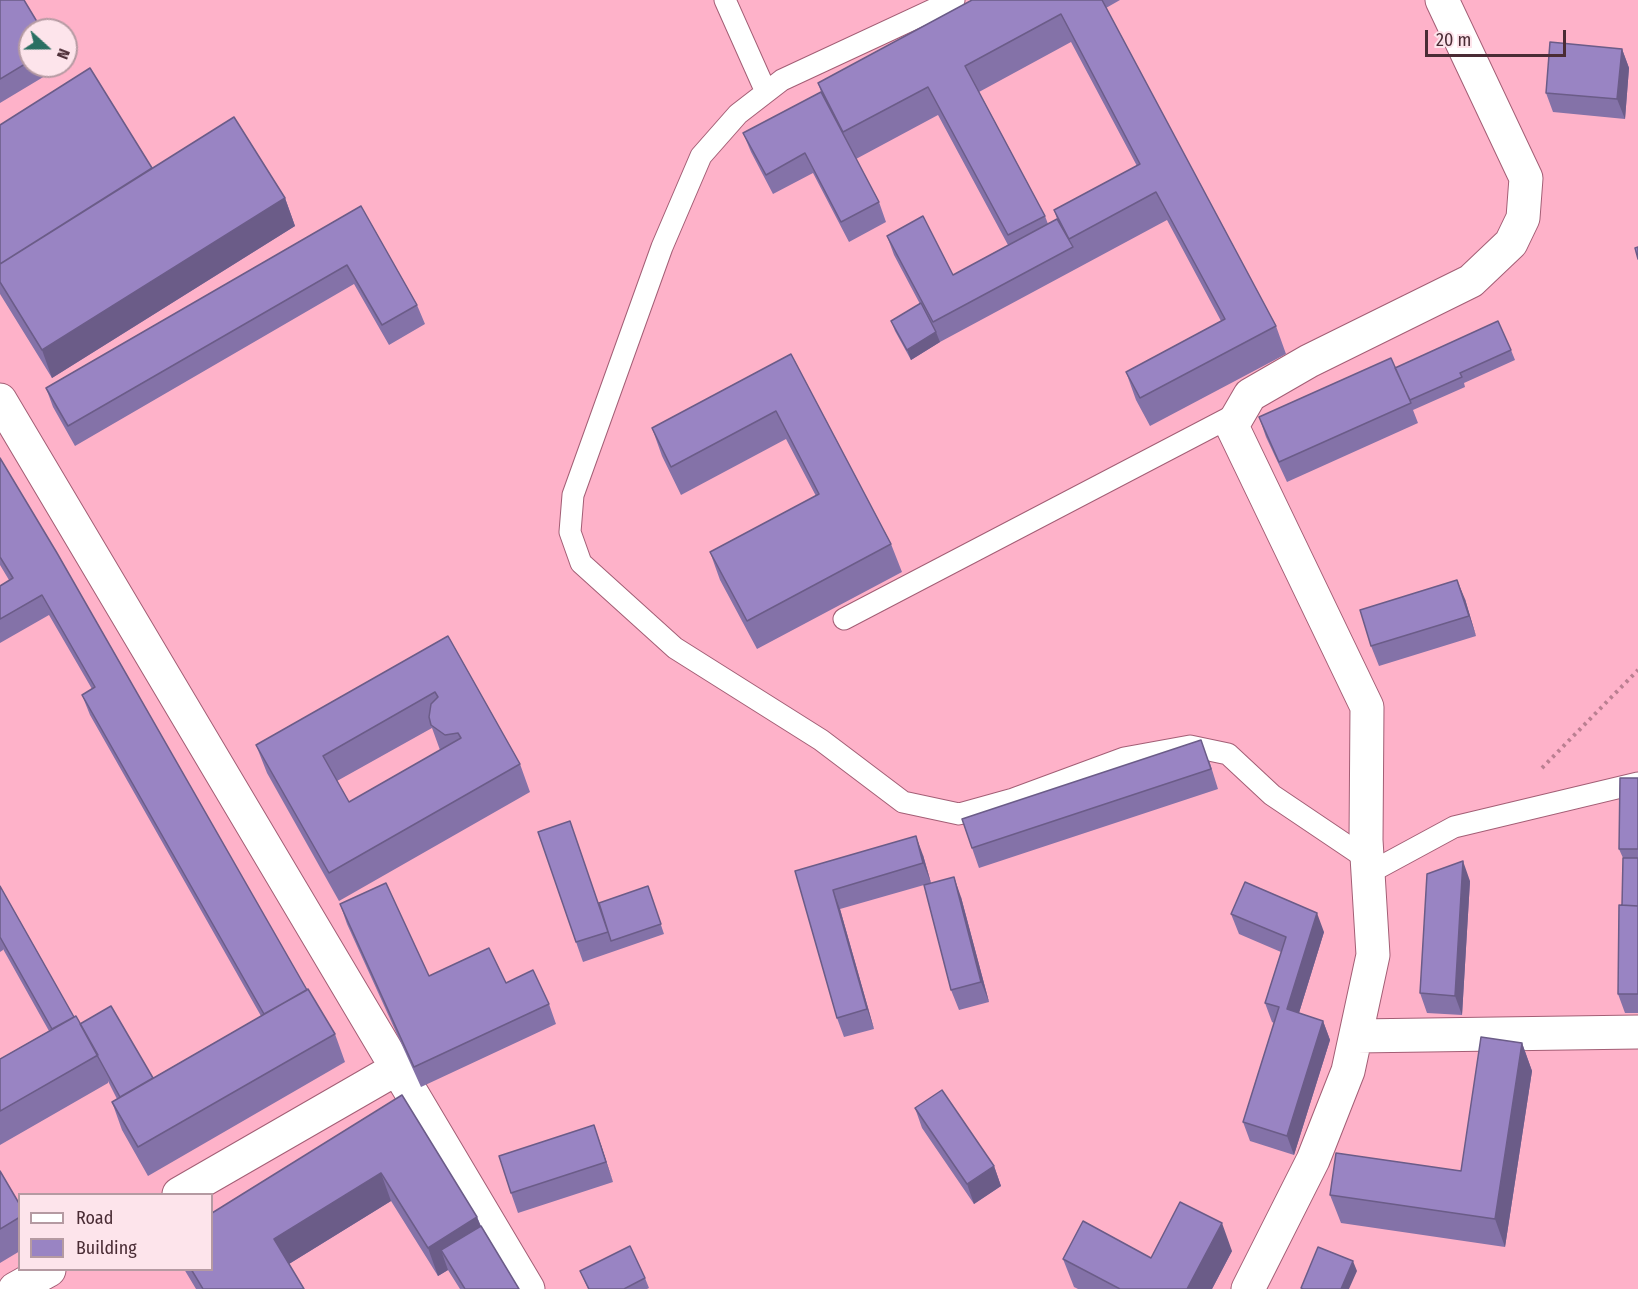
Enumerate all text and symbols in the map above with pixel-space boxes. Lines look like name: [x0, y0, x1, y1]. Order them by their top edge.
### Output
north arrow: [18, 18, 78, 78]
scale bar: [1428, 18, 1569, 56]
text: 20 m: [1436, 29, 1471, 51]
text: N: [53, 46, 74, 62]
legend: [18, 1193, 213, 1271]
text: Road: [76, 1207, 113, 1229]
text: Building: [76, 1237, 137, 1259]

